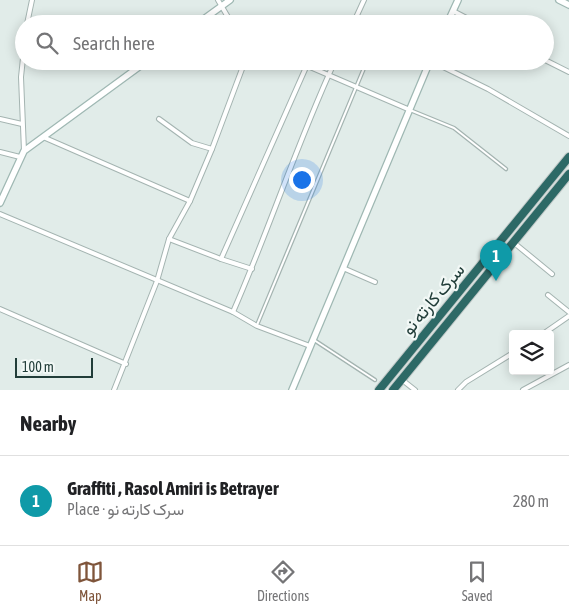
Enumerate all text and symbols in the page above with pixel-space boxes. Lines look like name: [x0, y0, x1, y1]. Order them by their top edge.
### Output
search box: [15, 15, 554, 70]
icon: search: [33, 29, 61, 57]
text: Search here: [73, 32, 155, 54]
your location: [289, 167, 315, 193]
pin: 1: [480, 240, 512, 281]
street label: سرک کارته نو: [397, 259, 470, 339]
map controls: [509, 330, 554, 375]
button: layers: [509, 330, 554, 375]
scale bar: [15, 355, 92, 378]
text: 100 m: [22, 359, 54, 375]
text: Nearby: [20, 411, 76, 435]
text: Graffiti , Rasol Amiri is Betrayer: [67, 477, 279, 499]
text: 1: [32, 492, 40, 510]
text: 280 m: [513, 492, 549, 510]
text: Place · سرک کارته نو: [67, 500, 184, 518]
tab: Map: [76, 558, 104, 604]
tab: Directions: [257, 558, 309, 604]
tab: Saved: [462, 558, 493, 604]

